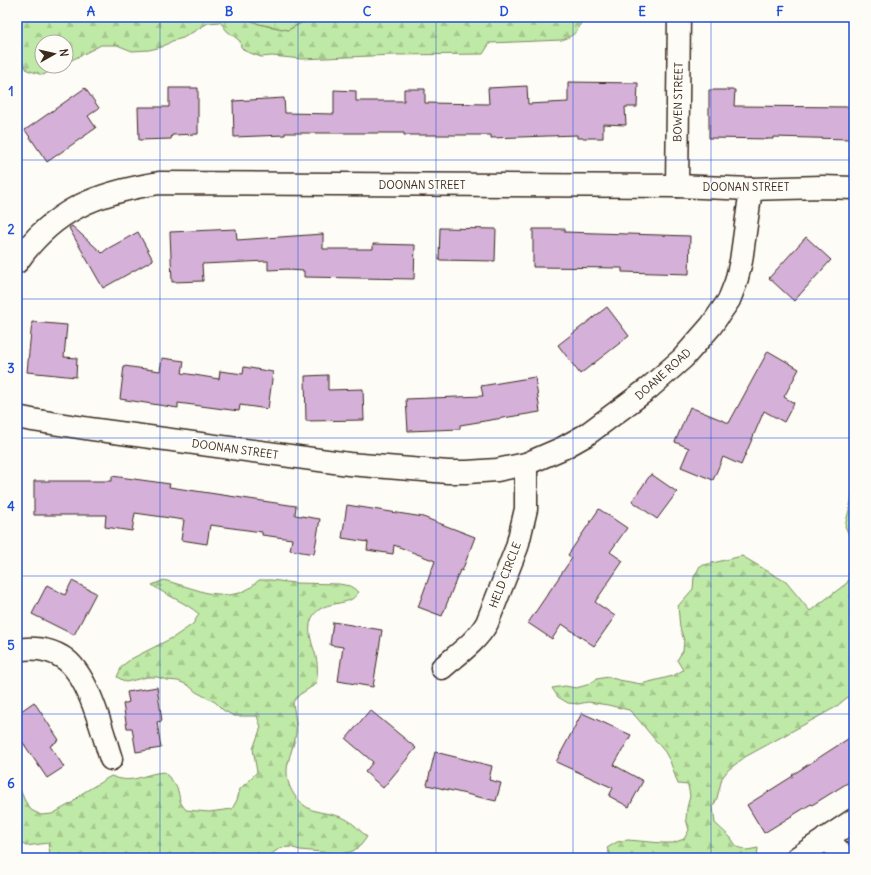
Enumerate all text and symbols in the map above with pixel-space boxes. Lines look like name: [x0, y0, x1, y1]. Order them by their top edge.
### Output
text: A: [87, 3, 96, 20]
text: B: [225, 3, 234, 20]
text: C: [363, 3, 372, 20]
text: D: [499, 3, 509, 20]
text: E: [638, 3, 646, 20]
text: F: [776, 3, 784, 20]
north arrow: [34, 34, 74, 74]
text: N: [56, 48, 71, 57]
street label: BOWEN STREET: [670, 62, 686, 142]
text: 1: [8, 83, 14, 100]
street label: DOONAN STREET: [378, 178, 466, 192]
street label: DOONAN STREET: [702, 180, 790, 194]
text: 2: [7, 221, 15, 238]
street label: DOANE ROAD: [632, 345, 694, 403]
text: 3: [7, 360, 15, 377]
street label: DOONAN STREET: [191, 436, 279, 462]
text: 4: [7, 498, 15, 515]
street label: HELD CIRCLE: [486, 540, 524, 610]
text: 5: [7, 637, 15, 654]
text: 6: [7, 775, 15, 792]

